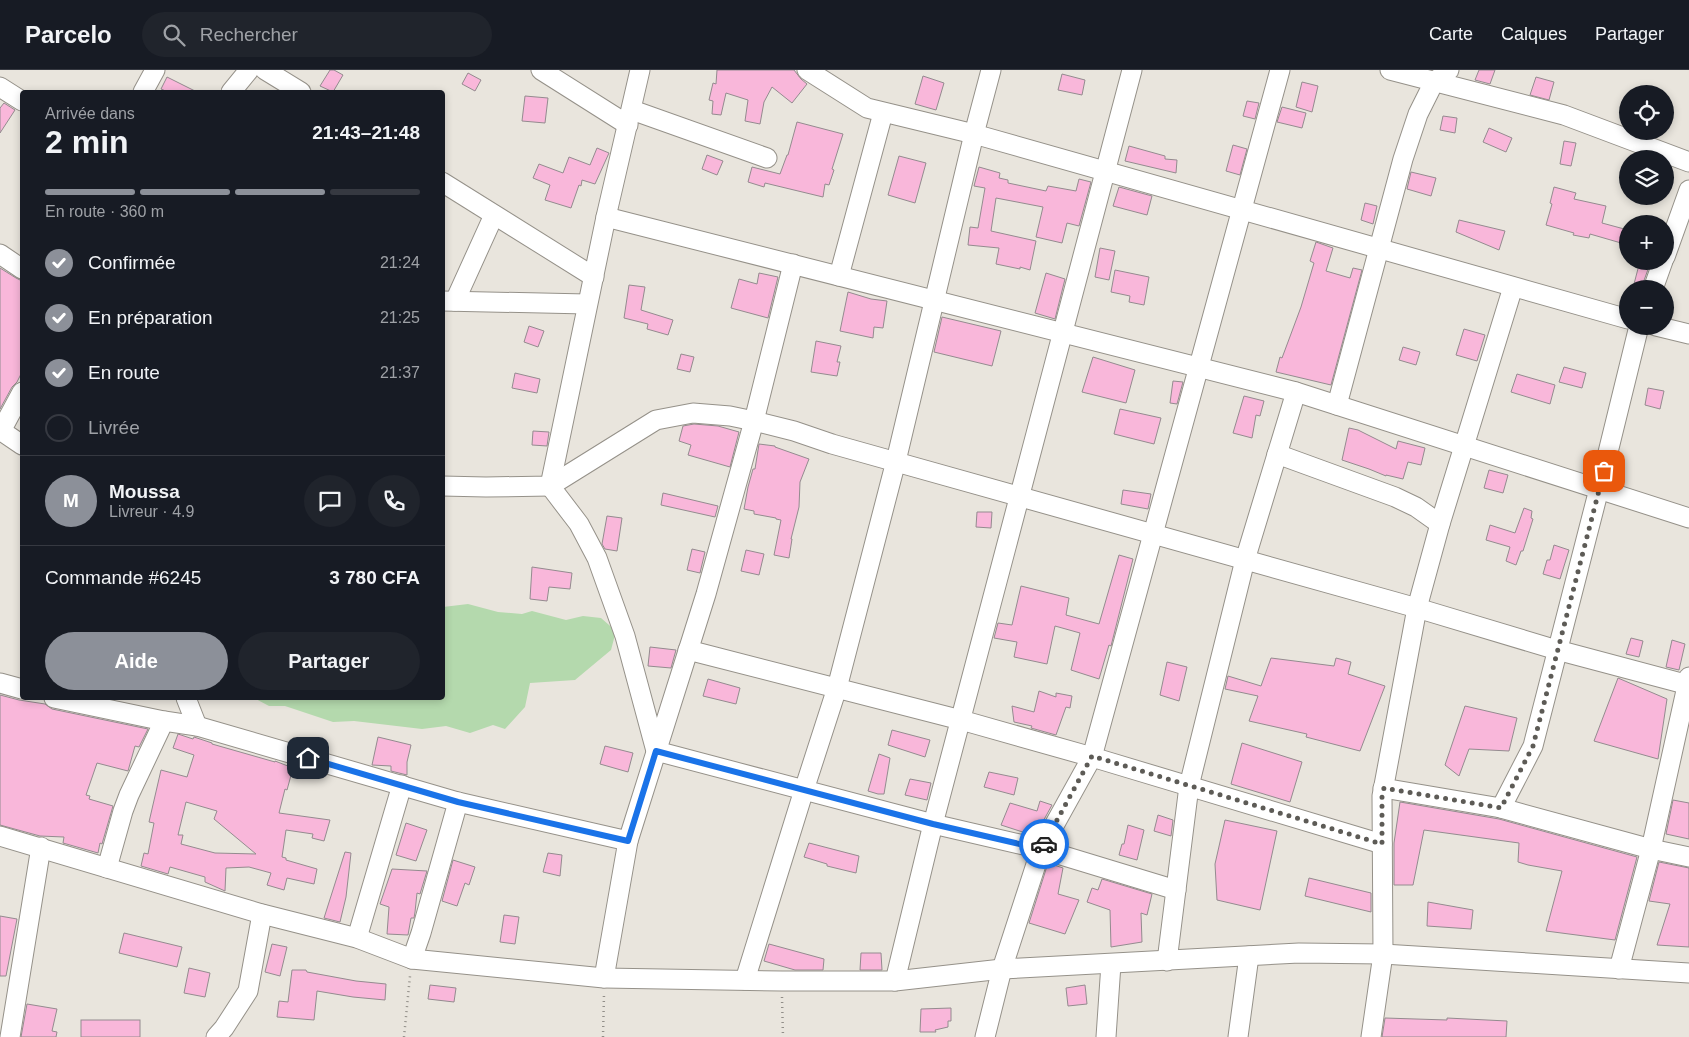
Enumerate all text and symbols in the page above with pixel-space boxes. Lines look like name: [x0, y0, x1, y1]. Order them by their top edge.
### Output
search box: [142, 12, 492, 57]
text: Parcelo: [25, 21, 112, 48]
icon: search: [160, 21, 188, 49]
text: Rechercher: [200, 24, 298, 45]
text: Carte: [1429, 24, 1473, 44]
text: Calques: [1501, 24, 1567, 44]
text: Partager: [1595, 24, 1664, 44]
map controls: [1619, 85, 1674, 335]
button: locate: [1619, 85, 1674, 140]
text: Arrivée dans: [45, 105, 135, 122]
text: 21:43–21:48: [312, 122, 420, 143]
text: 2 min: [45, 124, 129, 160]
button: layers: [1619, 150, 1674, 205]
text: En route · 360 m: [45, 203, 164, 220]
button: +: [1619, 215, 1674, 270]
icon: check: [45, 249, 73, 277]
text: Confirmée: [88, 252, 176, 273]
text: 21:24: [380, 254, 420, 271]
button: −: [1619, 280, 1674, 335]
icon: check: [45, 304, 73, 332]
text: En préparation: [88, 307, 213, 328]
text: 21:25: [380, 309, 420, 326]
icon: check: [45, 359, 73, 387]
text: En route: [88, 362, 160, 383]
text: 21:37: [380, 364, 420, 381]
text: Livrée: [88, 417, 140, 438]
pin: [1583, 450, 1625, 492]
icon: bag: [1590, 457, 1618, 485]
button: chat: [304, 475, 356, 527]
button: phone: [368, 475, 420, 527]
text: Moussa: [109, 481, 180, 502]
text: M: [63, 490, 79, 511]
text: Livreur · 4.9: [109, 503, 194, 520]
text: Commande #6245: [45, 567, 201, 588]
text: 3 780 CFA: [329, 567, 420, 588]
button: Aide: [45, 632, 228, 690]
button: Partager: [238, 632, 420, 690]
pin: [287, 737, 329, 779]
icon: home: [294, 744, 322, 772]
courier: [1019, 819, 1069, 869]
icon: car: [1030, 830, 1058, 858]

